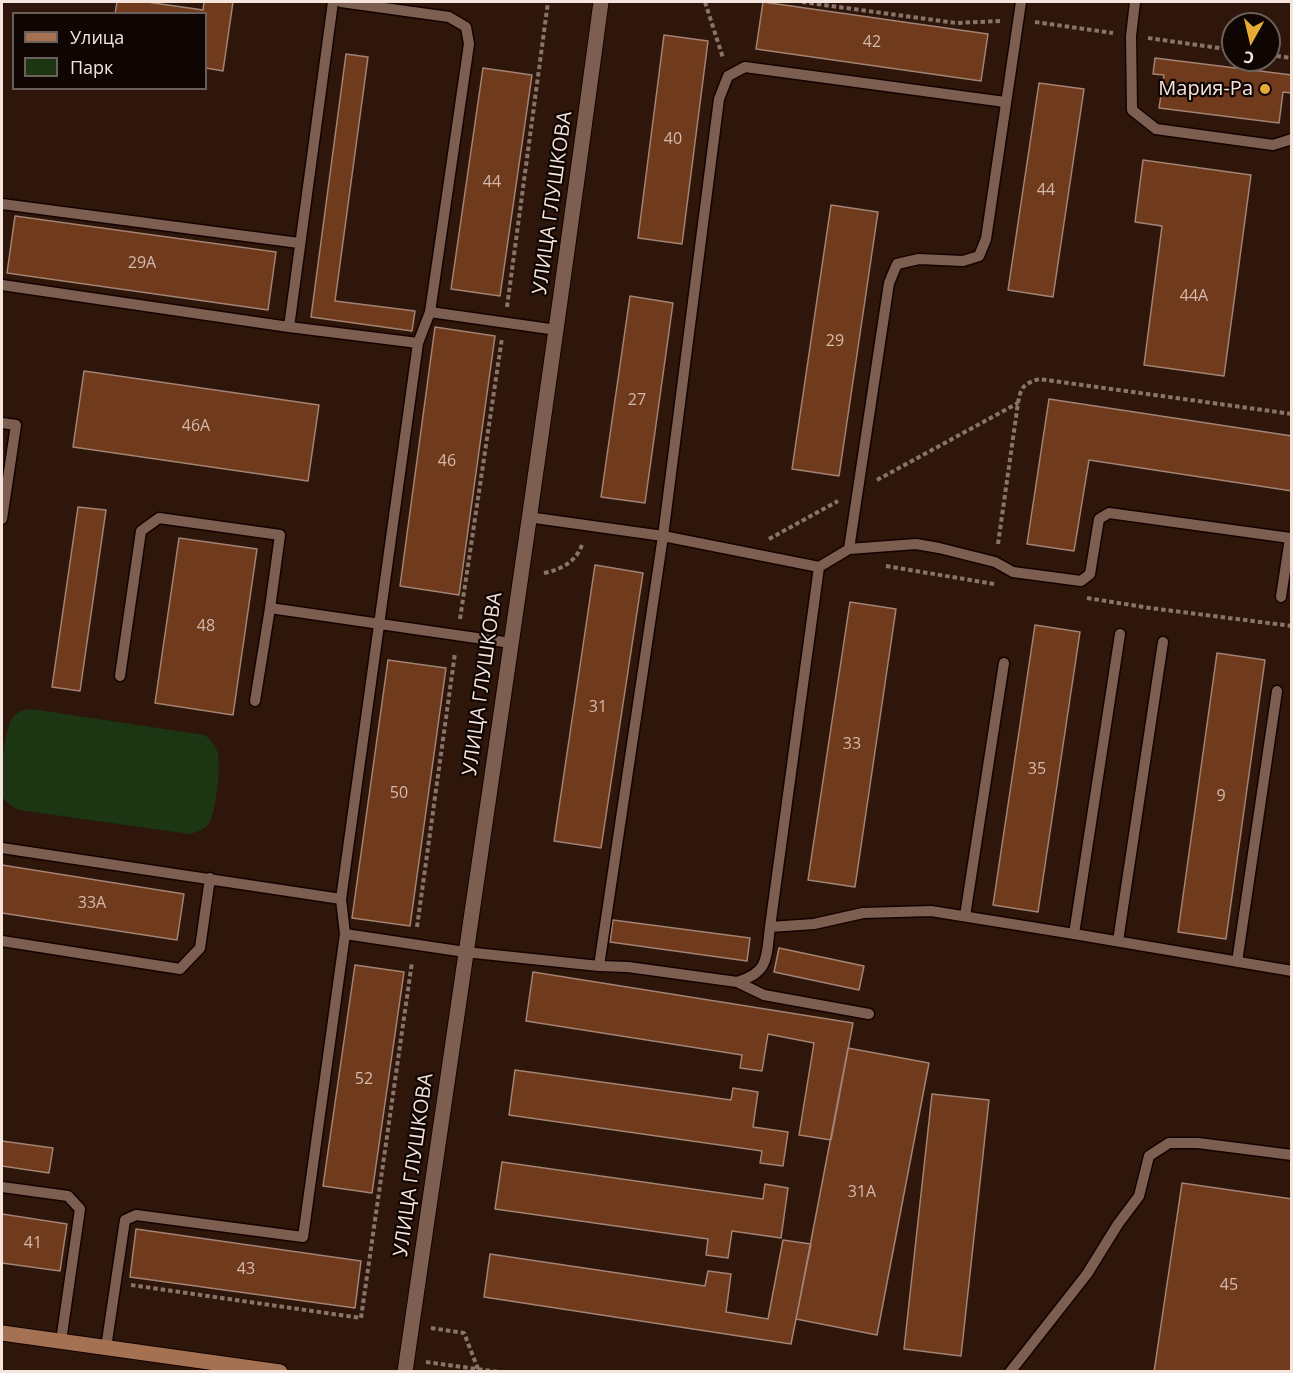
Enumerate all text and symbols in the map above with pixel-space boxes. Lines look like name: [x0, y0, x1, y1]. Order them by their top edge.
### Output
legend: [12, 12, 207, 90]
north arrow: [1221, 12, 1281, 72]
text: Улица: [70, 25, 124, 49]
house number: 42: [863, 32, 881, 52]
text: С: [1242, 46, 1255, 69]
text: Парк: [70, 55, 113, 79]
place label: Мария-Ра: [1158, 77, 1253, 101]
marker: Мария-Ра: [1258, 82, 1272, 96]
street label: УЛИЦА ГЛУШКОВА: [528, 110, 578, 296]
house number: 40: [664, 129, 682, 149]
house number: 44: [483, 172, 501, 192]
house number: 44: [1037, 180, 1055, 200]
house number: 29А: [128, 253, 156, 273]
house number: 44А: [1180, 286, 1208, 306]
house number: 29: [826, 331, 844, 351]
house number: 27: [628, 390, 646, 410]
house number: 46А: [182, 416, 210, 436]
house number: 46: [438, 451, 456, 471]
street label: УЛИЦА ГЛУШКОВА: [458, 591, 508, 777]
house number: 48: [197, 616, 215, 636]
house number: 31: [589, 697, 607, 717]
house number: 33: [843, 734, 861, 754]
house number: 35: [1028, 759, 1046, 779]
house number: 50: [390, 783, 408, 803]
house number: 9: [1216, 786, 1226, 806]
house number: 33А: [78, 893, 106, 913]
house number: 52: [355, 1069, 373, 1089]
street label: УЛИЦА ГЛУШКОВА: [389, 1072, 439, 1258]
house number: 31А: [848, 1182, 876, 1202]
house number: 41: [24, 1233, 42, 1253]
house number: 43: [237, 1259, 255, 1279]
house number: 45: [1220, 1275, 1238, 1295]

